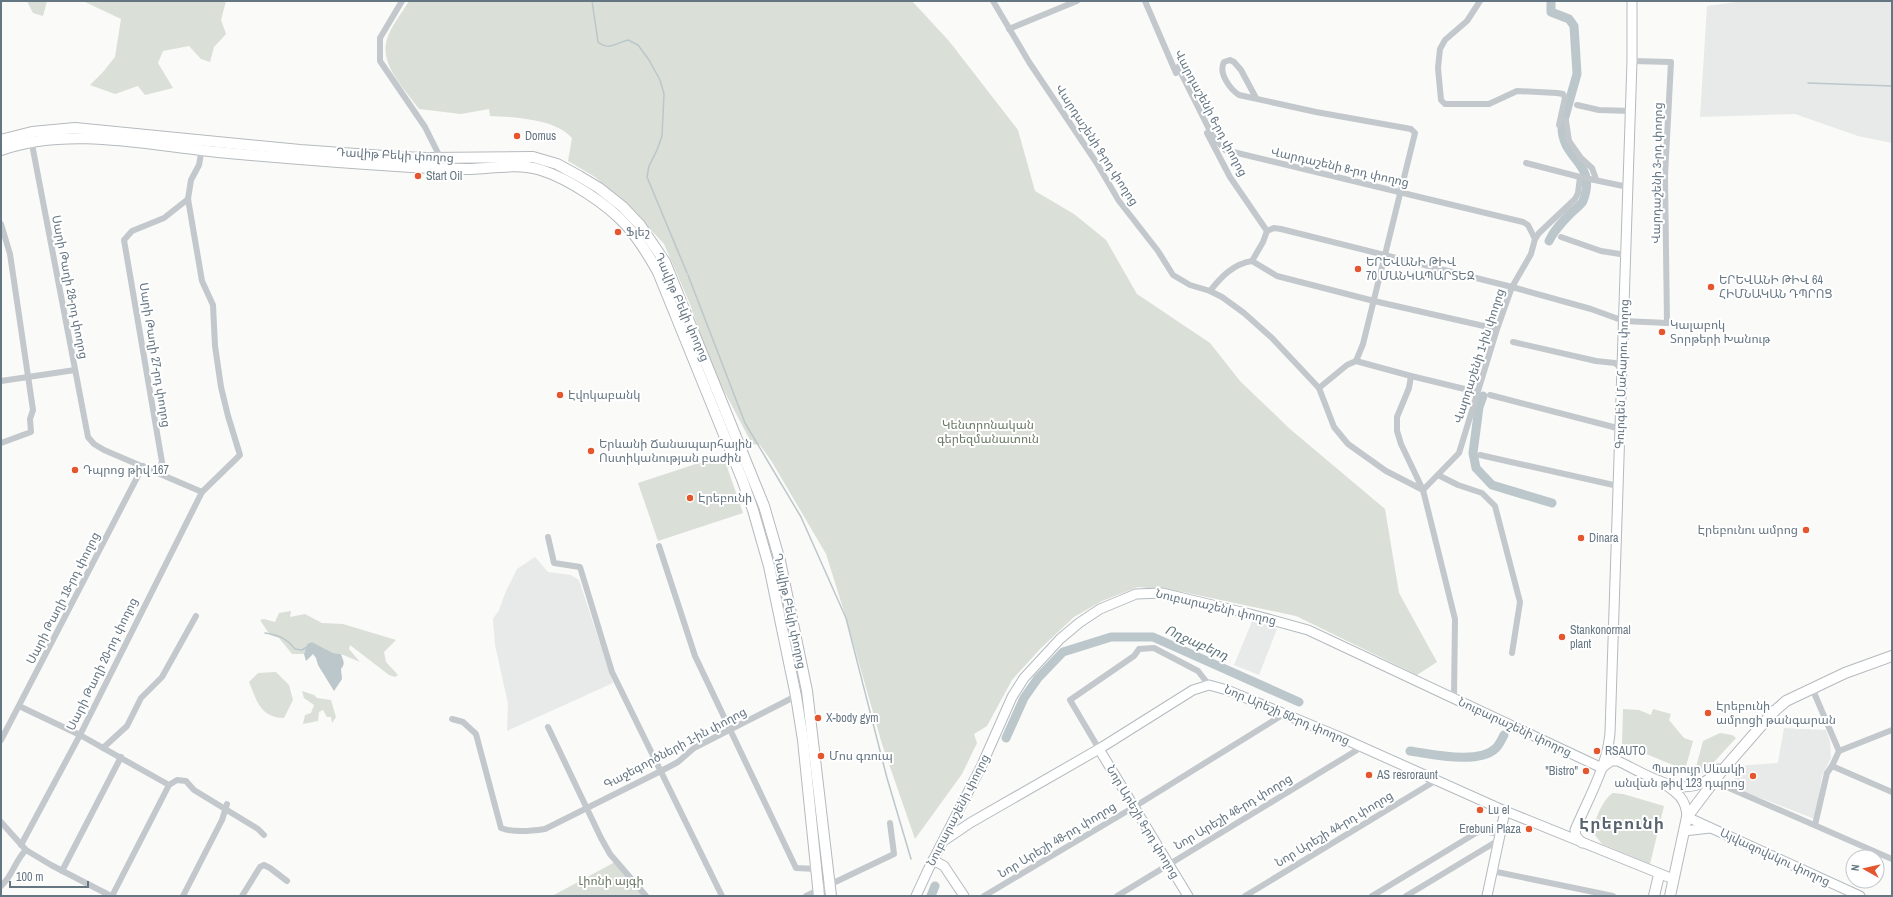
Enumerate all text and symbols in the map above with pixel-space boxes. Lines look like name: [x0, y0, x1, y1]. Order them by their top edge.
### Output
street label: Վարդաշենի 6-րդ փողոց: [1171, 47, 1251, 179]
street label: Վարդաշենի 9-րդ փողոց: [1052, 81, 1142, 209]
street label: Վարդաշենի 3-րդ փողոց: [1648, 102, 1666, 244]
place label: Domus: [525, 128, 556, 144]
marker: Domus: [512, 131, 522, 141]
street label: Վարդաշենի 8-րդ փողոց: [1269, 143, 1411, 191]
street label: Դավիթ Բեկի փողոց: [336, 144, 454, 166]
place label: Start Oil: [426, 168, 462, 184]
marker: Start Oil: [413, 171, 423, 181]
street label: Սարի Թաղի 28-րդ փողոց: [48, 214, 92, 360]
place label: Ֆլեշ: [626, 224, 650, 240]
marker: Ֆլեշ: [613, 227, 623, 237]
street label: Դավիթ Բեկի փողոց: [651, 250, 713, 364]
place label: ԵՐԵՎԱՆԻ ԹԻՎ 70 ՄԱՆԿԱՊԱՐՏԵԶ: [1366, 254, 1475, 284]
marker: ԵՐԵՎԱՆԻ ԹԻՎ 70 ՄԱՆԿԱՊԱՐՏԵԶ: [1353, 264, 1363, 274]
place label: ԵՐԵՎԱՆԻ ԹԻՎ 64 ՀԻՄՆԱԿԱՆ ԴՊՐՈՑ: [1719, 272, 1833, 302]
street label: Սարի Թաղի 27-րդ փողոց: [136, 281, 174, 429]
marker: ԵՐԵՎԱՆԻ ԹԻՎ 64 ՀԻՄՆԱԿԱՆ ԴՊՐՈՑ: [1706, 282, 1716, 292]
street label: Վարդաշենի 1-ին փողոց: [1450, 286, 1508, 426]
street label: Գուրգեն Մահարու փողոց: [1611, 299, 1633, 449]
place label: Կալաբոկ Տորթերի Խանութ: [1670, 317, 1771, 347]
marker: Կալաբոկ Տորթերի Խանութ: [1657, 327, 1667, 337]
place label: Էվոկաբանկ: [568, 387, 640, 403]
marker: Էվոկաբանկ: [555, 390, 565, 400]
park label: Կենտրոնական գերեզմանատուն: [937, 417, 1039, 447]
place label: Երևանի Ճանապարհային Ոստիկանության բաժին: [599, 436, 752, 466]
marker: Երևանի Ճանապարհային Ոստիկանության բաժին: [586, 446, 596, 456]
place label: Դպրոց թիվ 167: [83, 462, 169, 478]
marker: Դպրոց թիվ 167: [70, 465, 80, 475]
place label: Էրեբունի: [698, 490, 752, 506]
marker: Էրեբունի: [685, 493, 695, 503]
place label: Էրեբունու ամրոց: [1698, 522, 1798, 538]
marker: Էրեբունու ամրոց: [1801, 525, 1811, 535]
street label: Սարի Թաղի 18-րդ փողոց: [23, 529, 103, 667]
place label: Dinara: [1589, 530, 1619, 546]
marker: Dinara: [1576, 533, 1586, 543]
street label: Դավիթ Բեկի փողոց: [770, 552, 810, 670]
street label: Նուբարաշենի փողոց: [1154, 585, 1278, 629]
street label: Սարի Թաղի 20-րդ փողոց: [63, 595, 141, 733]
water label: Ողջաբերդ: [1162, 621, 1232, 664]
place label: Stankonormal plant: [1570, 622, 1631, 652]
marker: Stankonormal plant: [1557, 632, 1567, 642]
street label: Նոր Արեշի 50-րդ փողոց: [1222, 681, 1352, 749]
street label: Նուբարաշենի փողոց: [1456, 694, 1574, 760]
place label: Էրեբունի ամրոցի թանգարան: [1716, 698, 1836, 728]
street label: Գաջեգործների 1-ին փողոց: [601, 704, 749, 792]
marker: Էրեբունի ամրոցի թանգարան: [1703, 708, 1713, 718]
place label: X-body gym: [826, 710, 879, 726]
marker: X-body gym: [813, 713, 823, 723]
place label: RSAUTO: [1605, 743, 1646, 759]
marker: RSAUTO: [1592, 746, 1602, 756]
place label: Մոս գռուպ: [829, 748, 893, 764]
marker: Մոս գռուպ: [816, 751, 826, 761]
street label: Նուբարաշենի փողոց: [923, 751, 993, 869]
place label: Պարույր Սևակի անվան թիվ 123 դպրոց: [1614, 761, 1745, 791]
street label: Նոր Արեշի 9-րդ փողոց: [1103, 762, 1183, 882]
place label: "Bistro": [1545, 763, 1578, 779]
marker: "Bistro": [1581, 766, 1591, 776]
place label: AS resroraunt: [1376, 767, 1438, 783]
street label: Նոր Արեշի 46-րդ փողոց: [1171, 770, 1295, 854]
marker: AS resroraunt: [1364, 770, 1374, 780]
marker: Պարույր Սևակի անվան թիվ 123 դպրոց: [1748, 771, 1758, 781]
street label: Նոր Արեշի 44-րդ փողոց: [1272, 787, 1396, 871]
street label: Նոր Արեշի 48-րդ փողոց: [995, 798, 1119, 882]
place label: Lu el: [1488, 802, 1509, 818]
marker: Lu el: [1475, 805, 1485, 815]
district label: Էրեբունի: [1579, 812, 1665, 834]
place label: Erebuni Plaza: [1459, 821, 1522, 837]
marker: Erebuni Plaza: [1524, 824, 1534, 834]
street label: Այվազովսկու փողոց: [1717, 824, 1833, 890]
north arrow: [1845, 849, 1885, 889]
scale bar: [10, 863, 88, 889]
text: N: [1848, 863, 1862, 872]
text: 100 m: [16, 869, 43, 885]
park label: Լիոնի այգի: [578, 873, 644, 889]

